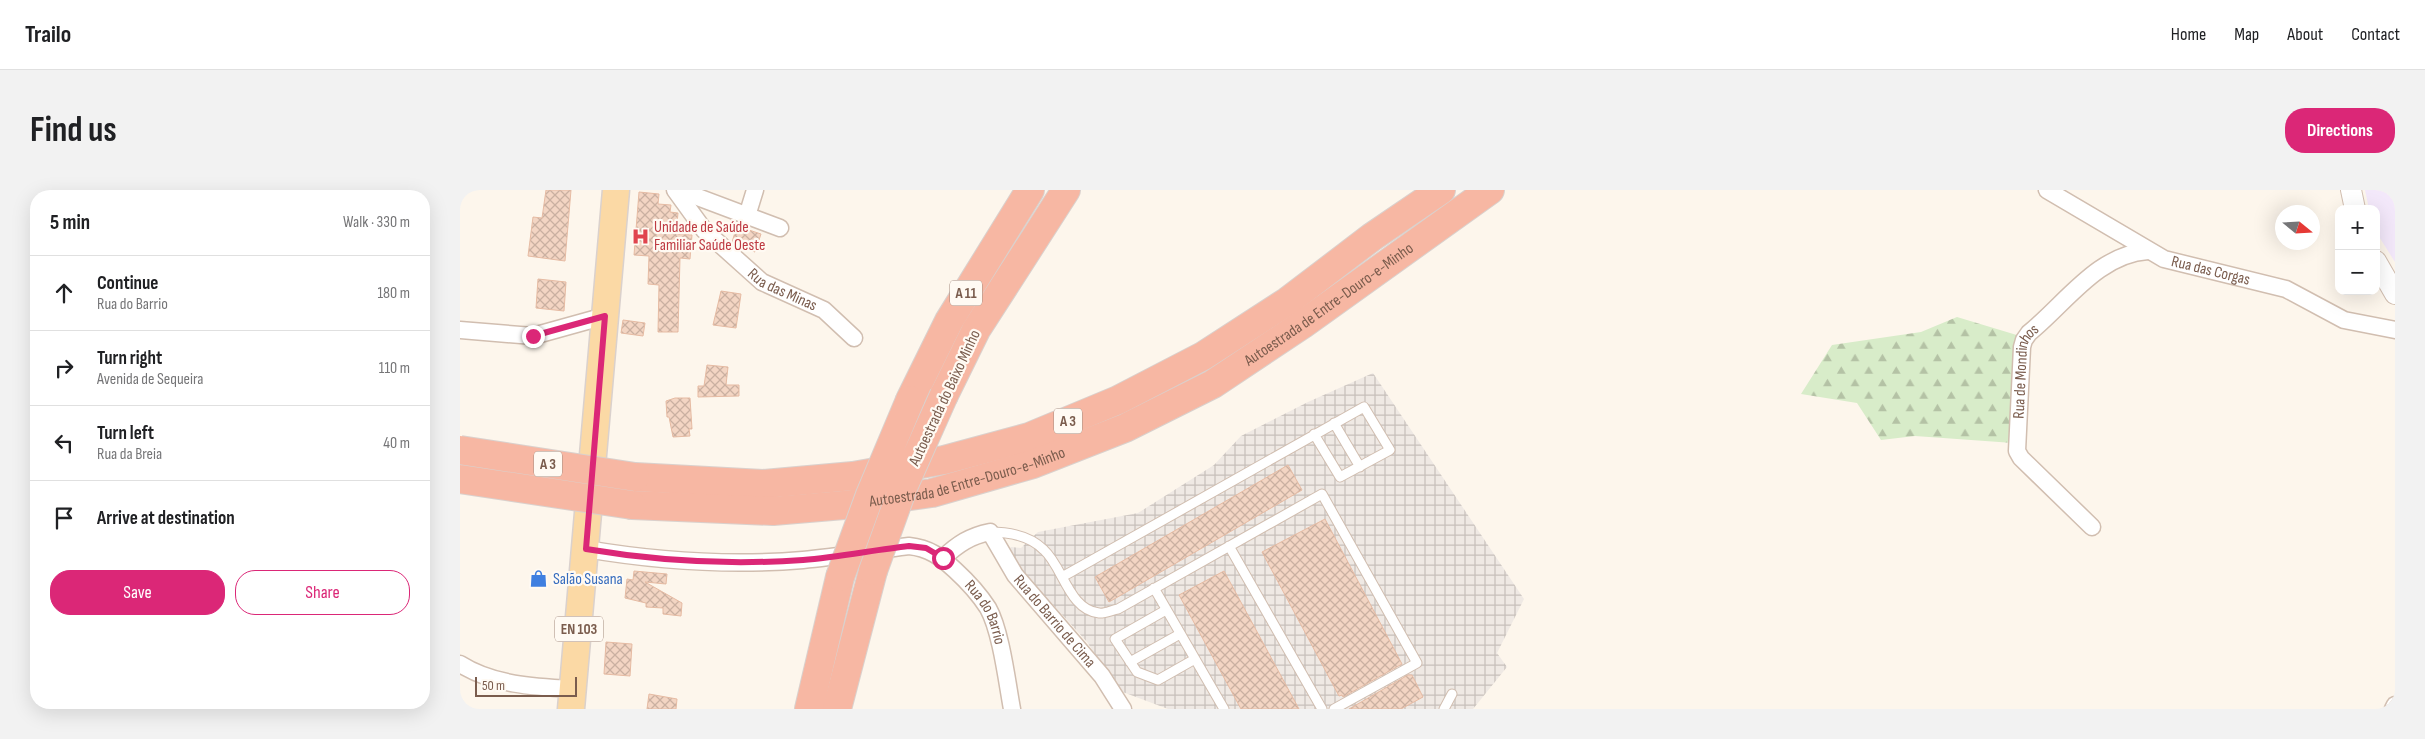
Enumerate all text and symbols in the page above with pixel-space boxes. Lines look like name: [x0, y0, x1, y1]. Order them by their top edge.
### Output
text: Trailo: [25, 20, 71, 49]
text: Home: [2171, 24, 2206, 45]
text: Map: [2234, 24, 2259, 45]
text: About: [2287, 24, 2323, 45]
text: Contact: [2351, 24, 2400, 45]
button: Directions: [2285, 108, 2395, 153]
text: Find us: [30, 109, 117, 152]
north arrow: [2275, 205, 2320, 250]
map controls: [2335, 205, 2380, 295]
button: +: [2335, 205, 2380, 250]
text: 5 min: [50, 210, 90, 235]
text: Walk · 330 m: [343, 213, 410, 232]
place label: Unidade de Saúde Familiar Saúde Oeste: [654, 218, 765, 255]
hospital icon: Unidade de Saúde Familiar Saúde Oeste: [630, 226, 650, 246]
street label: Autoestrada de Entre-Douro-e-Minho: [1240, 239, 1417, 371]
button: −: [2335, 250, 2380, 295]
street label: Rua das Corgas: [2169, 252, 2252, 289]
street label: Rua das Minas: [744, 264, 820, 315]
text: Continue: [97, 272, 158, 295]
icon: ahead: [50, 279, 78, 307]
road number: A 11: [950, 280, 982, 306]
text: 180 m: [377, 284, 410, 303]
text: Rua do Barrio: [97, 295, 168, 314]
street label: Rua de Mondinhos: [2009, 320, 2043, 419]
route end: [522, 325, 545, 348]
street label: Autoestrada do Baixo Minho: [905, 327, 985, 470]
text: Turn right: [97, 347, 162, 370]
icon: right: [50, 354, 78, 382]
text: 110 m: [379, 359, 410, 378]
text: Avenida de Sequeira: [97, 370, 204, 389]
road number: A 3: [1054, 408, 1082, 434]
text: Turn left: [97, 422, 154, 445]
icon: left: [50, 429, 78, 457]
text: 40 m: [383, 434, 410, 453]
street label: Autoestrada de Entre-Douro-e-Minho: [867, 443, 1068, 511]
text: Rua da Breia: [97, 445, 162, 464]
road number: A 3: [534, 452, 562, 476]
icon: arrive: [50, 504, 78, 532]
text: Arrive at destination: [97, 507, 235, 530]
route start: [932, 547, 955, 570]
shop icon: Salão Susana: [529, 569, 549, 589]
button: Save: [50, 570, 225, 615]
button: Share: [235, 570, 410, 615]
place label: Salão Susana: [553, 570, 623, 589]
street label: Rua do Barrio de Cima: [1010, 571, 1100, 671]
street label: Rua do Barrio: [961, 576, 1010, 646]
road number: EN 103: [555, 616, 603, 642]
scale bar: [475, 674, 578, 697]
text: 50 m: [482, 677, 505, 694]

